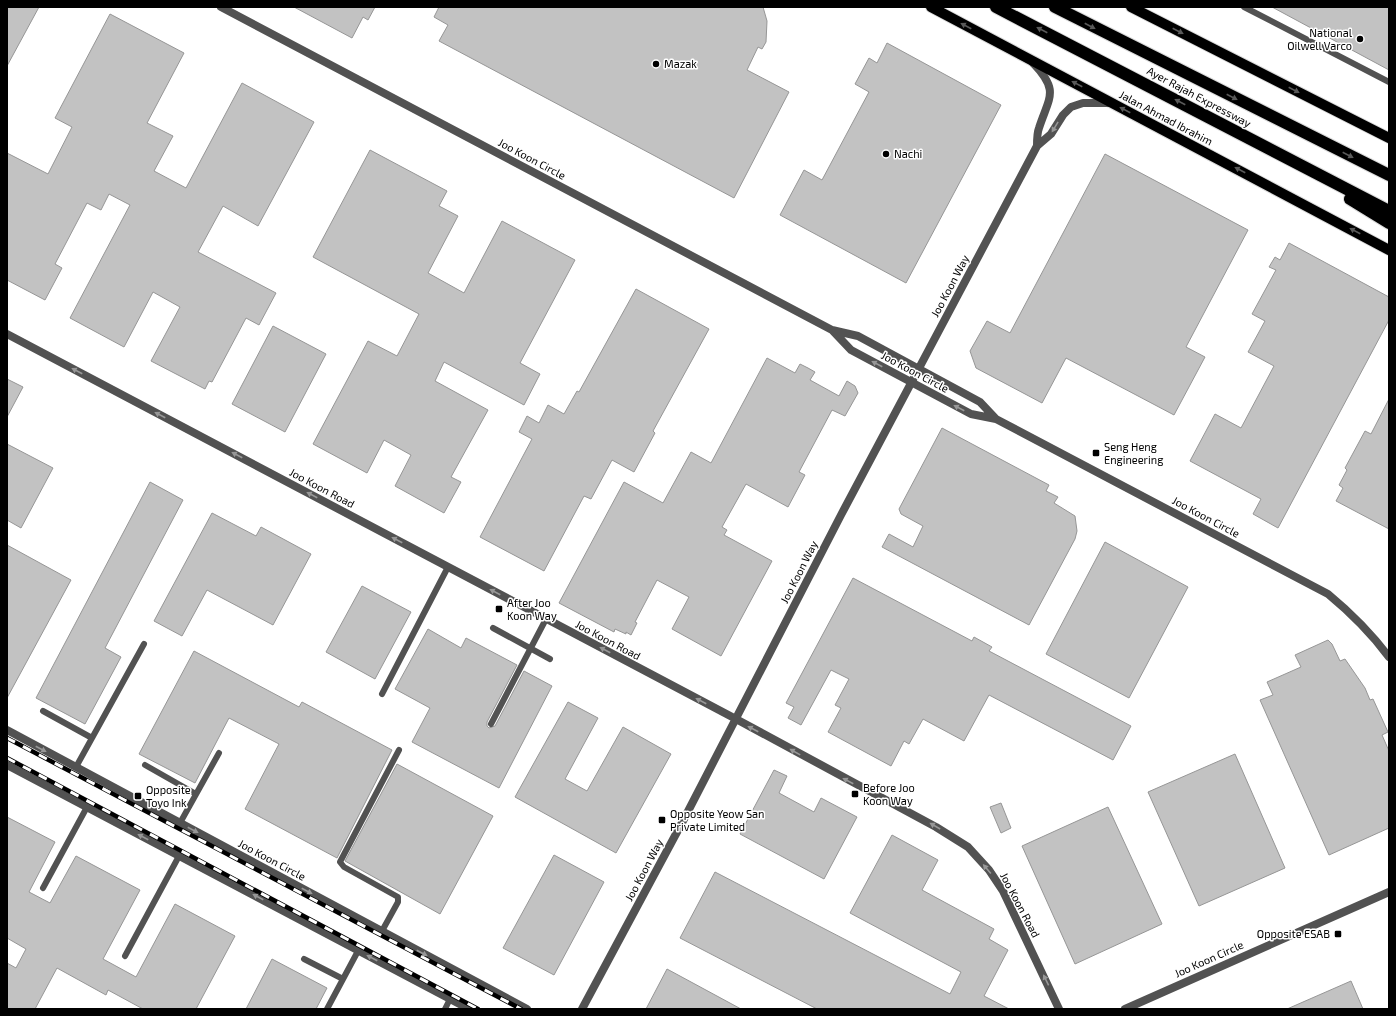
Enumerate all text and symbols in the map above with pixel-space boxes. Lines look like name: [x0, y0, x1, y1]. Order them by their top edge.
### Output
one-way arrow: [961, 22, 972, 29]
one-way arrow: [1084, 22, 1095, 29]
place label: National Oilwell Varco: [1287, 26, 1353, 52]
one-way arrow: [1037, 27, 1048, 34]
one-way arrow: [1172, 28, 1184, 34]
marker: National Oilwell Varco: [1355, 34, 1365, 44]
place label: Mazak: [664, 57, 697, 70]
marker: Mazak: [651, 59, 661, 69]
street label: Ayer Rajah Expressway: [1145, 64, 1254, 130]
one-way arrow: [1071, 81, 1083, 88]
street label: Jalan Ahmad Ibrahim: [1117, 87, 1215, 148]
one-way arrow: [1289, 87, 1300, 93]
one-way arrow: [1226, 94, 1238, 100]
one-way arrow: [1174, 99, 1186, 105]
one-way arrow: [1119, 107, 1131, 113]
one-way arrow: [1052, 121, 1059, 133]
street label: Joo Koon Circle: [496, 135, 568, 182]
place label: Nachi: [894, 147, 922, 160]
marker: Nachi: [881, 149, 891, 159]
one-way arrow: [1343, 152, 1354, 158]
one-way arrow: [1234, 167, 1246, 174]
one-way arrow: [1349, 228, 1360, 235]
street label: Joo Koon Way: [928, 252, 971, 319]
street label: Joo Koon Circle: [879, 348, 951, 395]
one-way arrow: [871, 360, 883, 367]
one-way arrow: [71, 368, 83, 374]
one-way arrow: [954, 404, 965, 411]
one-way arrow: [154, 411, 166, 418]
place label: Seng Heng Engineering: [1104, 440, 1163, 466]
marker: Seng Heng Engineering: [1091, 448, 1101, 458]
one-way arrow: [231, 452, 243, 459]
street label: Joo Koon Road: [288, 465, 357, 510]
one-way arrow: [306, 492, 317, 498]
street label: Joo Koon Circle: [1170, 493, 1242, 540]
one-way arrow: [391, 537, 403, 544]
street label: Joo Koon Way: [777, 538, 820, 605]
one-way arrow: [489, 589, 501, 596]
place label: After Joo Koon Way: [507, 596, 557, 622]
marker: After Joo Koon Way: [494, 604, 504, 614]
street label: Joo Koon Road: [574, 617, 643, 662]
one-way arrow: [599, 647, 611, 654]
one-way arrow: [695, 698, 707, 705]
one-way arrow: [747, 725, 758, 732]
one-way arrow: [36, 745, 47, 752]
one-way arrow: [789, 748, 801, 755]
one-way arrow: [843, 777, 854, 784]
place label: Before Joo Koon Way: [863, 781, 915, 807]
place label: Opposite Toyo Ink: [146, 783, 191, 809]
marker: Before Joo Koon Way: [850, 789, 860, 799]
marker: Opposite Toyo Ink: [133, 791, 143, 801]
place label: Opposite Yeow San Private Limited: [670, 807, 764, 833]
marker: Opposite Yeow San Private Limited: [657, 815, 667, 825]
one-way arrow: [929, 823, 940, 830]
one-way arrow: [187, 827, 199, 833]
one-way arrow: [137, 833, 148, 840]
street label: Joo Koon Circle: [236, 836, 308, 883]
street label: Joo Koon Way: [622, 836, 665, 903]
one-way arrow: [983, 863, 992, 874]
street label: Joo Koon Road: [998, 870, 1043, 939]
one-way arrow: [302, 888, 313, 895]
one-way arrow: [252, 894, 263, 901]
place label: Opposite ESAB: [1257, 927, 1330, 940]
marker: Opposite ESAB: [1333, 929, 1343, 939]
street label: Joo Koon Circle: [1172, 937, 1245, 980]
one-way arrow: [416, 949, 428, 956]
one-way arrow: [367, 955, 378, 961]
one-way arrow: [1043, 975, 1049, 986]

